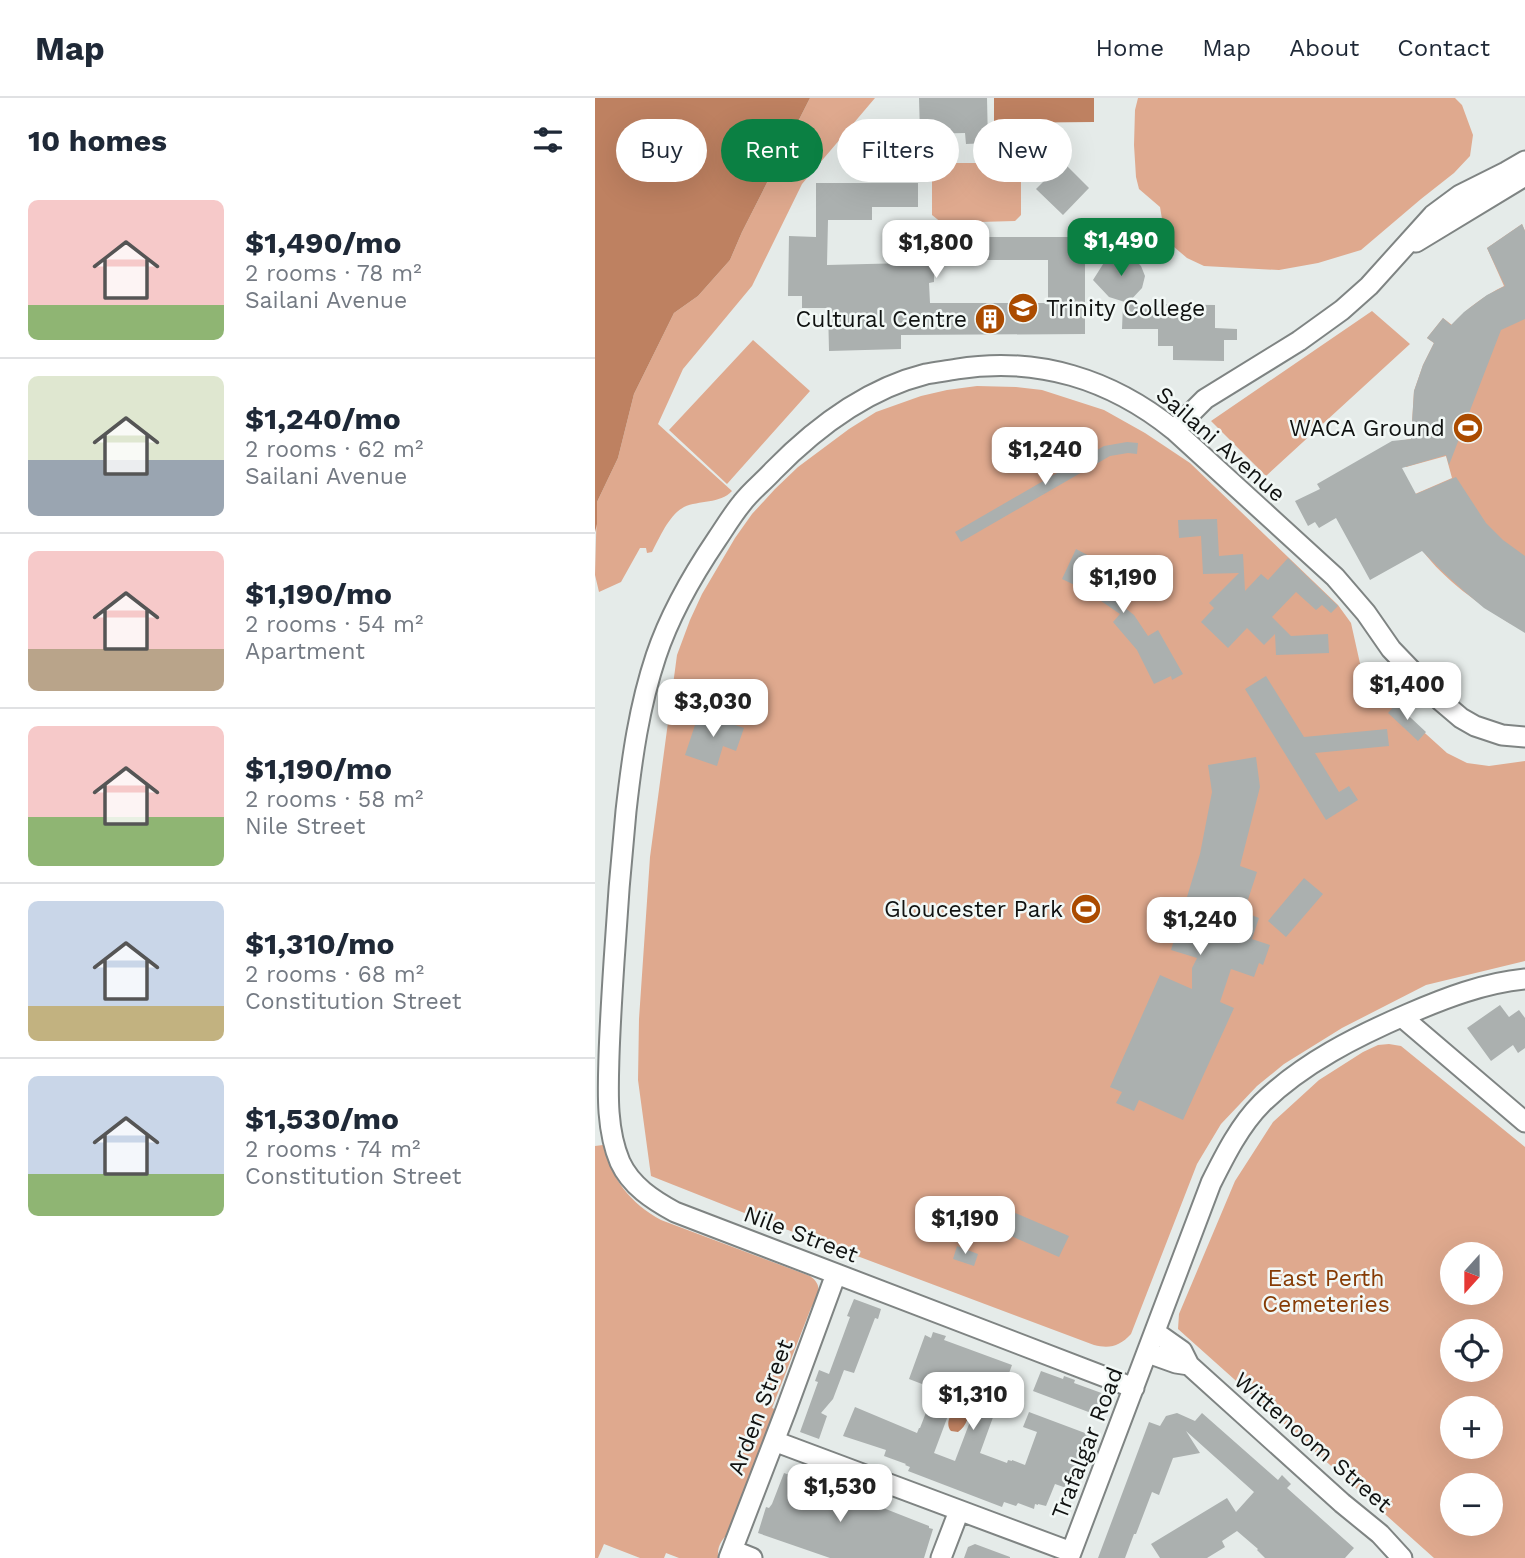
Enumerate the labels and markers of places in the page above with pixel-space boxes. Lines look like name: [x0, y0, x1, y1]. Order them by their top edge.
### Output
pin: $1,490: [1064, 218, 1178, 278]
pin: $1,800: [879, 220, 993, 280]
school or university icon: Trinity College: [1006, 291, 1040, 325]
place label: Trinity College: [1046, 295, 1205, 322]
building icon: Cultural Centre: [973, 302, 1007, 336]
place label: Cultural Centre: [795, 306, 967, 333]
sports icon: WACA Ground: [1451, 411, 1485, 445]
place label: WACA Ground: [1289, 415, 1445, 442]
pin: $1,240: [988, 428, 1102, 487]
pin: $1,190: [1066, 556, 1180, 615]
pin: $1,400: [1350, 662, 1464, 722]
pin: $3,030: [656, 680, 770, 739]
sports icon: Gloucester Park: [1069, 892, 1103, 926]
place label: Gloucester Park: [884, 896, 1063, 923]
pin: $1,240: [1143, 898, 1257, 957]
pin: $1,190: [908, 1196, 1022, 1256]
pin: $1,310: [916, 1372, 1030, 1432]
pin: $1,530: [783, 1464, 897, 1524]

